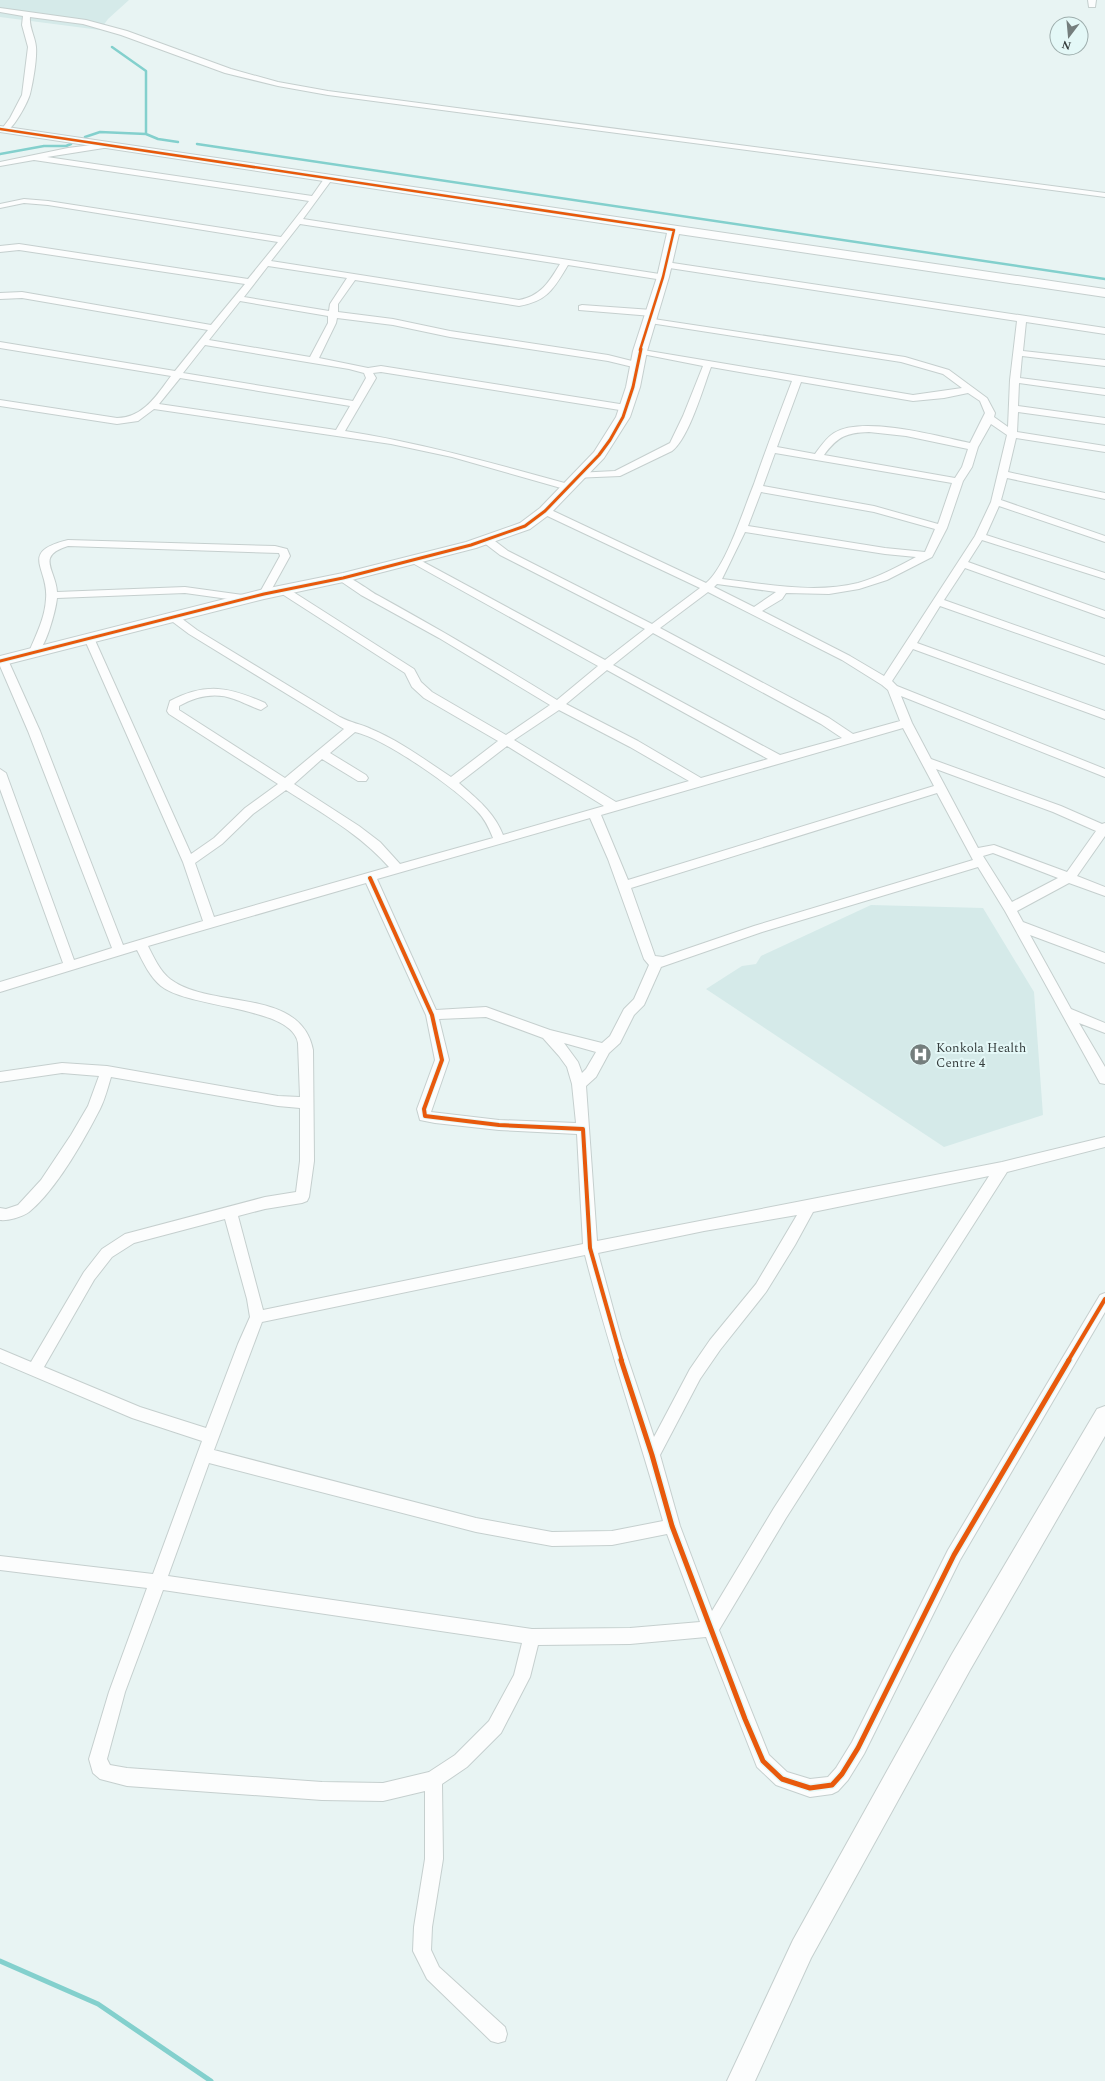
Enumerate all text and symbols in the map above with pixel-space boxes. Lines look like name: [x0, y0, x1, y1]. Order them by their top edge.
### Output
north arrow: [1049, 16, 1089, 56]
text: N: [1060, 36, 1073, 55]
place label: Konkola Health Centre 4: [936, 1038, 1027, 1073]
hospital icon: Konkola Health Centre 4: [908, 1041, 934, 1067]

